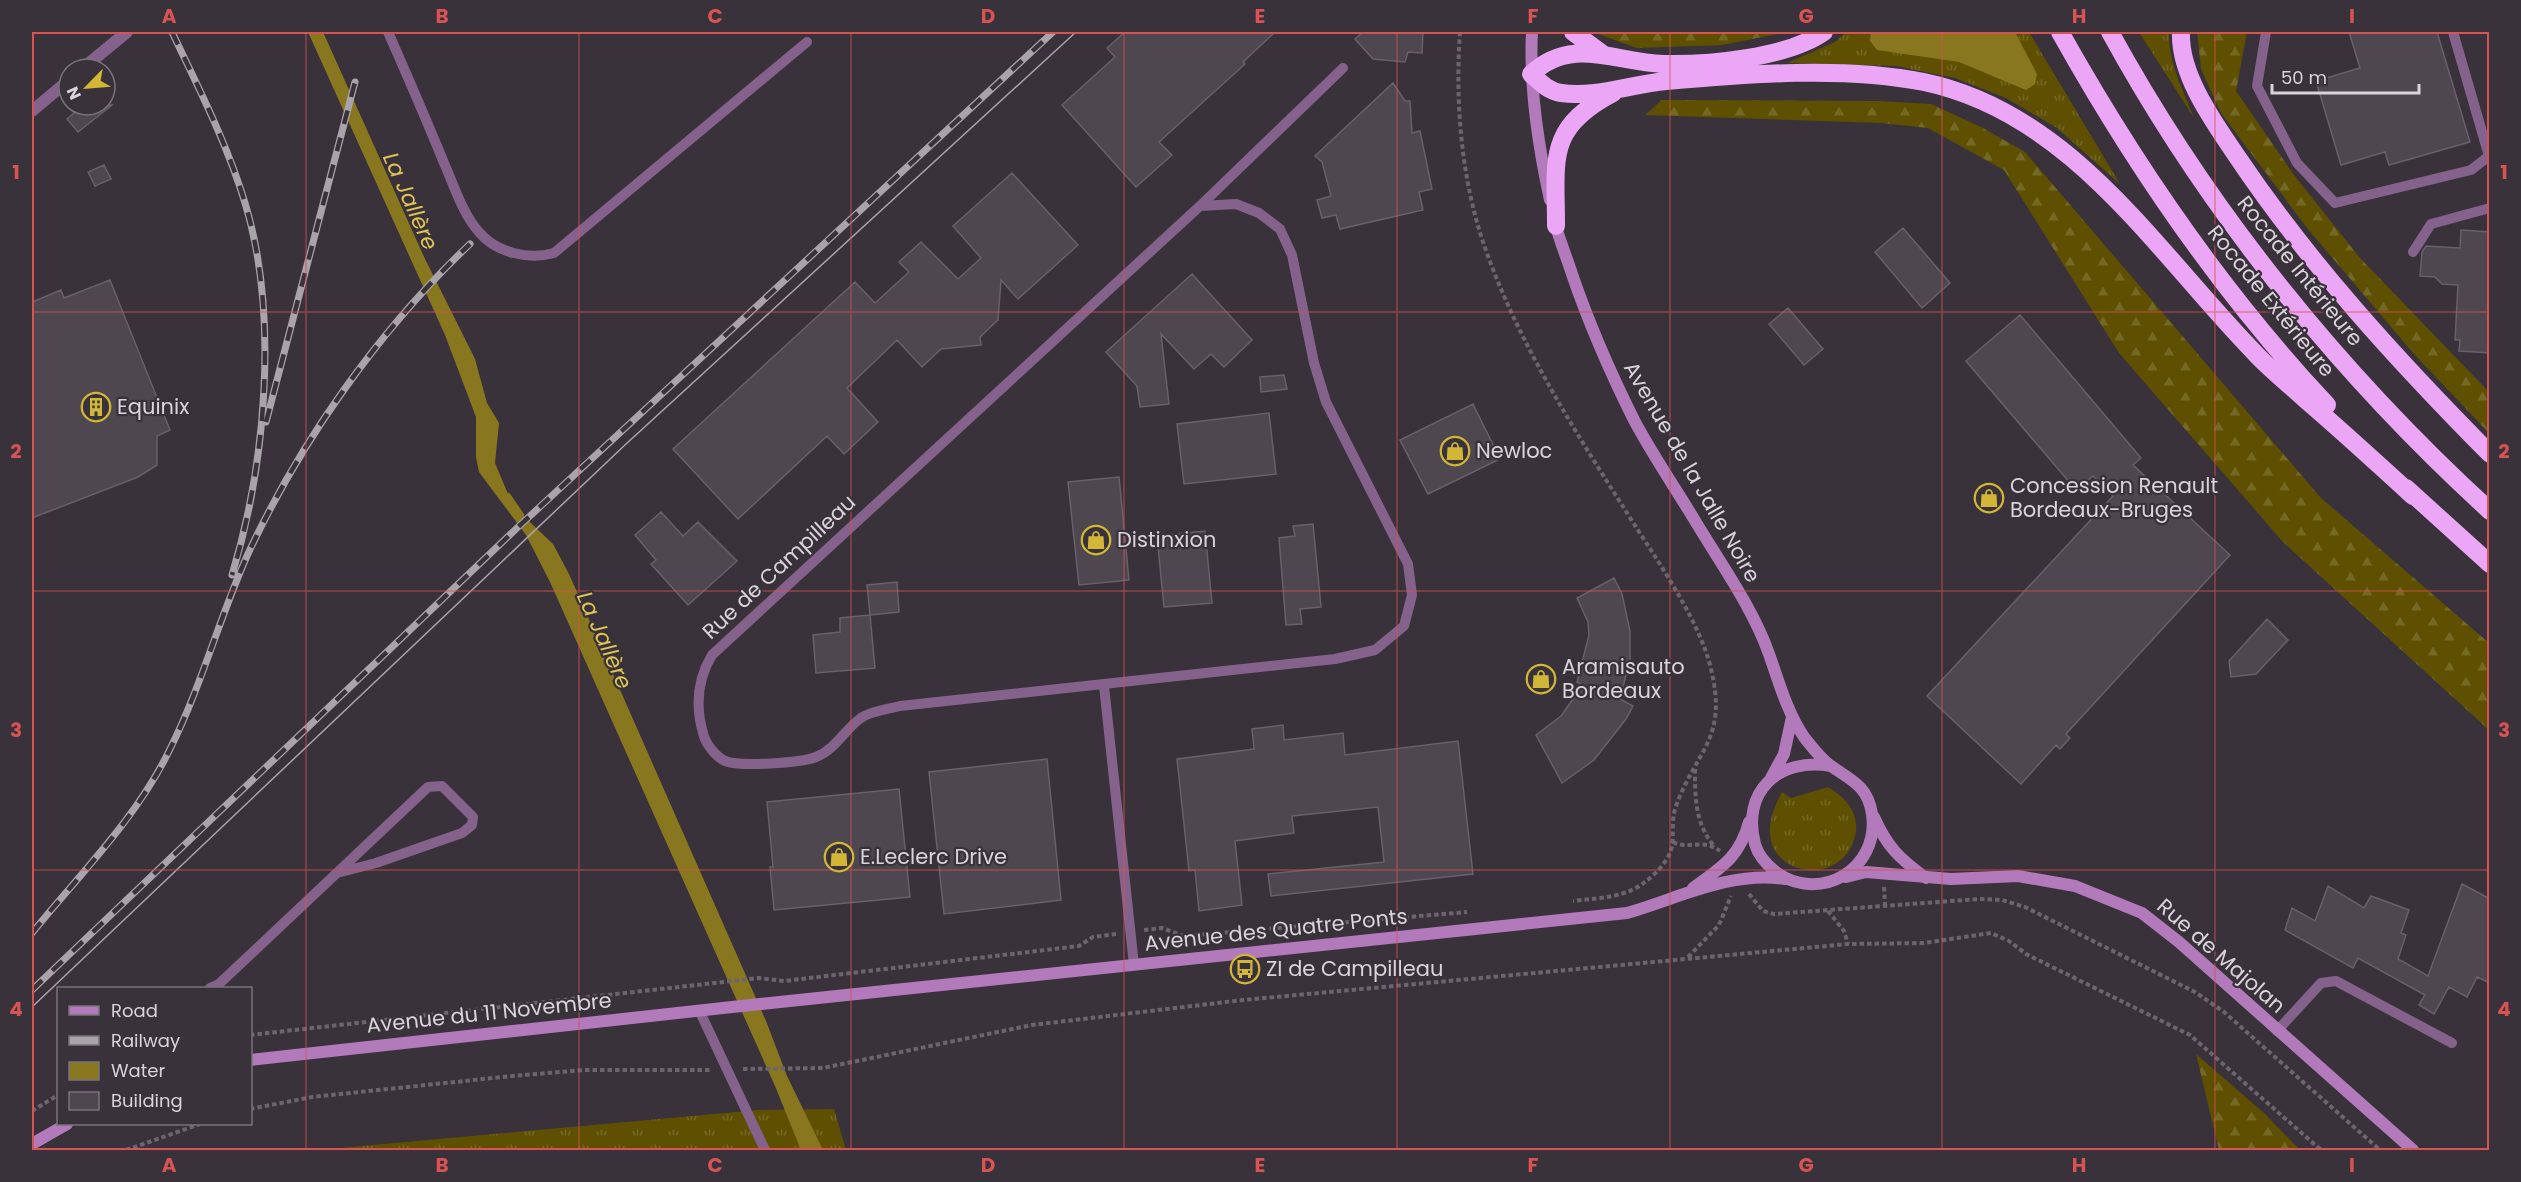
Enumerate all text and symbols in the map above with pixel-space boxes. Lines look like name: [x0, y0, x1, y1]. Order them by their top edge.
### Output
text: A: [162, 2, 177, 30]
text: B: [435, 2, 449, 30]
text: C: [707, 2, 723, 30]
text: D: [981, 2, 995, 30]
text: E: [1255, 2, 1265, 30]
text: F: [1528, 2, 1539, 30]
text: G: [1798, 2, 1814, 30]
text: H: [2072, 2, 2086, 30]
text: I: [2349, 2, 2355, 30]
north arrow: [57, 57, 117, 117]
scale bar: [2272, 57, 2419, 95]
text: 50 m: [2281, 65, 2327, 90]
text: N: [61, 83, 87, 103]
water label: La Jallère: [375, 147, 446, 255]
text: 1: [12, 158, 20, 186]
text: 1: [2500, 158, 2508, 186]
street label: Rocade Intérieure: [2231, 189, 2370, 352]
street label: Rocade Extérieure: [2201, 219, 2342, 383]
street label: Avenue de la Jalle Noire: [1617, 356, 1768, 588]
building icon: Equinix: [80, 391, 112, 423]
place label: Equinix: [117, 392, 189, 421]
shop icon: Newloc: [1439, 435, 1471, 467]
place label: Newloc: [1476, 436, 1552, 465]
text: 2: [10, 437, 22, 465]
text: 2: [2498, 437, 2510, 465]
place label: Concession Renault Bordeaux-Bruges: [2010, 471, 2218, 524]
shop icon: Concession Renault Bordeaux-Bruges: [1973, 482, 2005, 514]
street label: Rue de Campilleau: [696, 488, 862, 645]
shop icon: Distinxion: [1080, 524, 1112, 556]
place label: Distinxion: [1117, 525, 1216, 554]
water label: La Jallère: [569, 586, 640, 694]
place label: Aramisauto Bordeaux: [1562, 652, 1685, 705]
shop icon: Aramisauto Bordeaux: [1525, 663, 1557, 695]
text: 3: [10, 716, 22, 744]
text: 3: [2498, 716, 2510, 744]
shop icon: E.Leclerc Drive: [823, 841, 855, 873]
place label: E.Leclerc Drive: [860, 842, 1007, 871]
street label: Rue de Majolan: [2151, 892, 2292, 1020]
street label: Avenue des Quatre Ponts: [1143, 901, 1409, 958]
bus stop icon: ZI de Campilleau: [1229, 953, 1261, 985]
place label: ZI de Campilleau: [1266, 954, 1443, 983]
street label: Avenue du 11 Novembre: [365, 985, 613, 1040]
legend: [57, 987, 252, 1125]
text: 4: [9, 995, 23, 1023]
text: 4: [2497, 995, 2511, 1023]
text: Road: [111, 998, 158, 1023]
text: Railway: [111, 1028, 180, 1053]
text: Water: [111, 1058, 165, 1083]
text: Building: [111, 1088, 183, 1113]
text: A: [162, 1151, 177, 1179]
text: B: [435, 1151, 449, 1179]
text: C: [707, 1151, 723, 1179]
text: D: [981, 1151, 995, 1179]
text: E: [1255, 1151, 1265, 1179]
text: F: [1528, 1151, 1539, 1179]
text: G: [1798, 1151, 1814, 1179]
text: H: [2072, 1151, 2086, 1179]
text: I: [2349, 1151, 2355, 1179]

